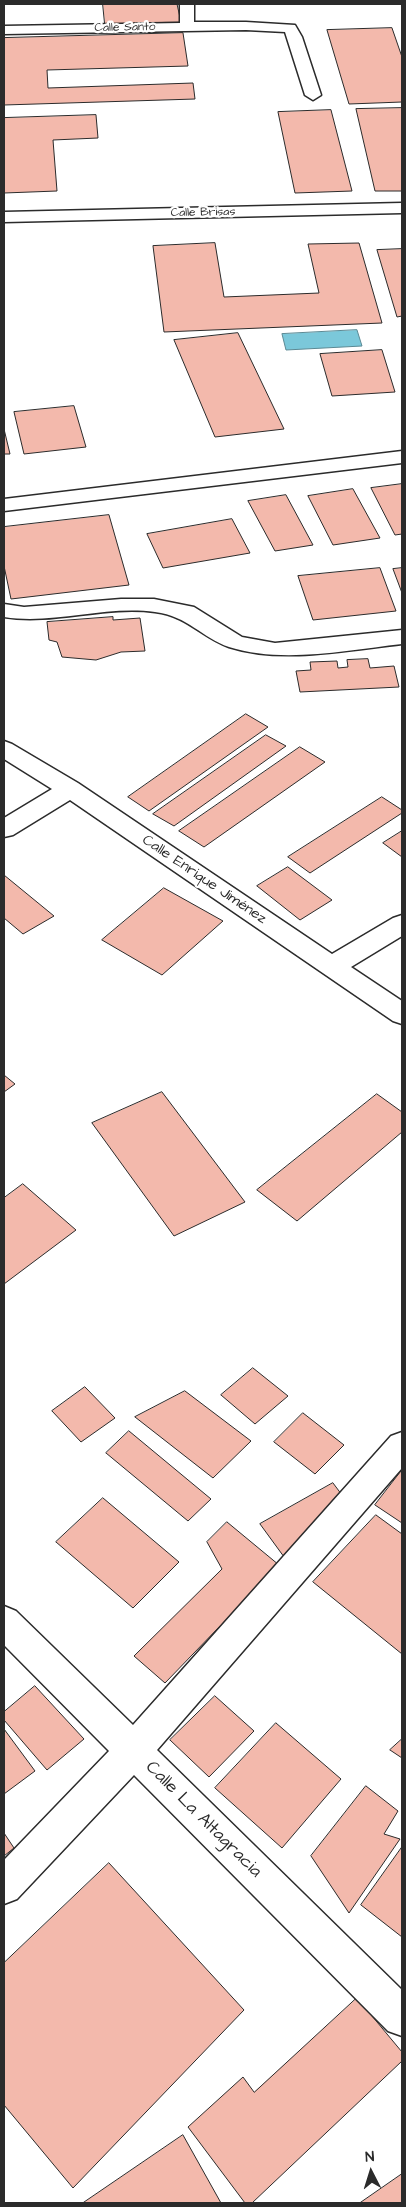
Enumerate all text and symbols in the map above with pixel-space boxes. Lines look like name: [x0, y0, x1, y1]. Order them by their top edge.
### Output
street label: Calle Santo: [94, 20, 156, 36]
street label: Calle Brisas: [170, 205, 236, 221]
street label: Calle Enrique Jiménez: [138, 832, 270, 928]
street label: Calle La Altagracia: [140, 1757, 266, 1883]
north arrow: [346, 2147, 396, 2197]
text: N: [364, 2147, 375, 2167]

